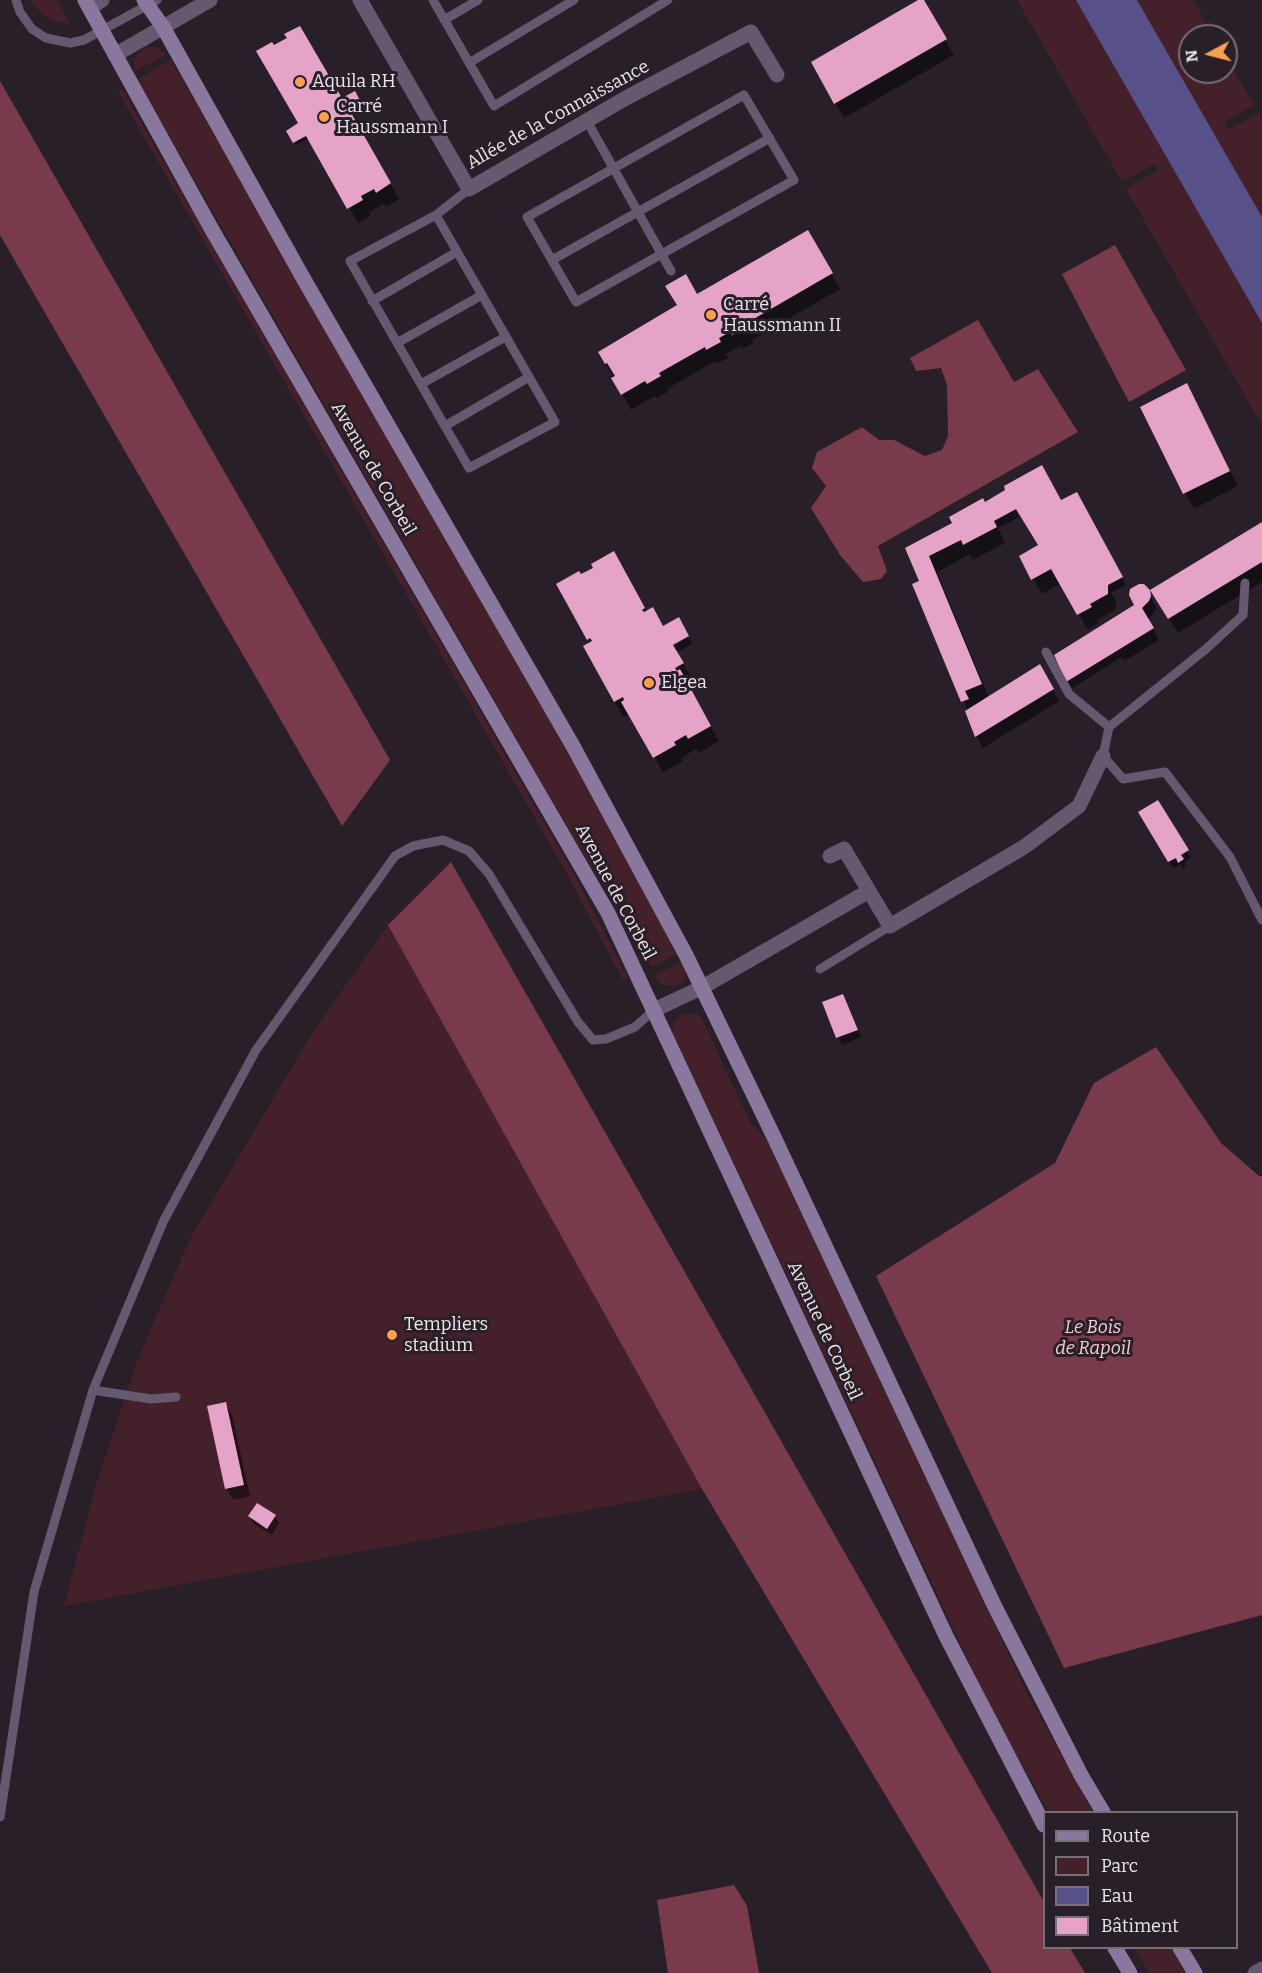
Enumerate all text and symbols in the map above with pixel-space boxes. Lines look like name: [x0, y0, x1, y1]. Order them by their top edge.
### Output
north arrow: [1178, 24, 1238, 84]
text: N: [1181, 49, 1202, 63]
street label: Allée de la Connaissance: [463, 56, 653, 174]
place label: Aquila RH: [312, 71, 396, 93]
marker: Aquila RH: [293, 75, 307, 89]
place label: Carré Haussmann I: [336, 96, 448, 138]
marker: Carré Haussmann I: [317, 110, 331, 124]
place label: Carré Haussmann II: [723, 294, 841, 336]
marker: Carré Haussmann II: [704, 308, 718, 322]
street label: Avenue de Corbeil: [326, 398, 420, 540]
place label: Elgea: [661, 672, 707, 694]
marker: Elgea: [642, 676, 656, 690]
street label: Avenue de Corbeil: [570, 820, 660, 964]
street label: Avenue de Corbeil: [782, 1258, 866, 1404]
place label: Templiers stadium: [404, 1314, 488, 1356]
park label: Le Bois de Rapoil: [1055, 1317, 1131, 1360]
marker: Templiers stadium: [385, 1328, 399, 1342]
legend: [1043, 1811, 1238, 1949]
text: Route: [1101, 1825, 1150, 1847]
text: Parc: [1101, 1855, 1138, 1877]
text: Eau: [1101, 1885, 1133, 1907]
text: Bâtiment: [1101, 1915, 1179, 1937]

